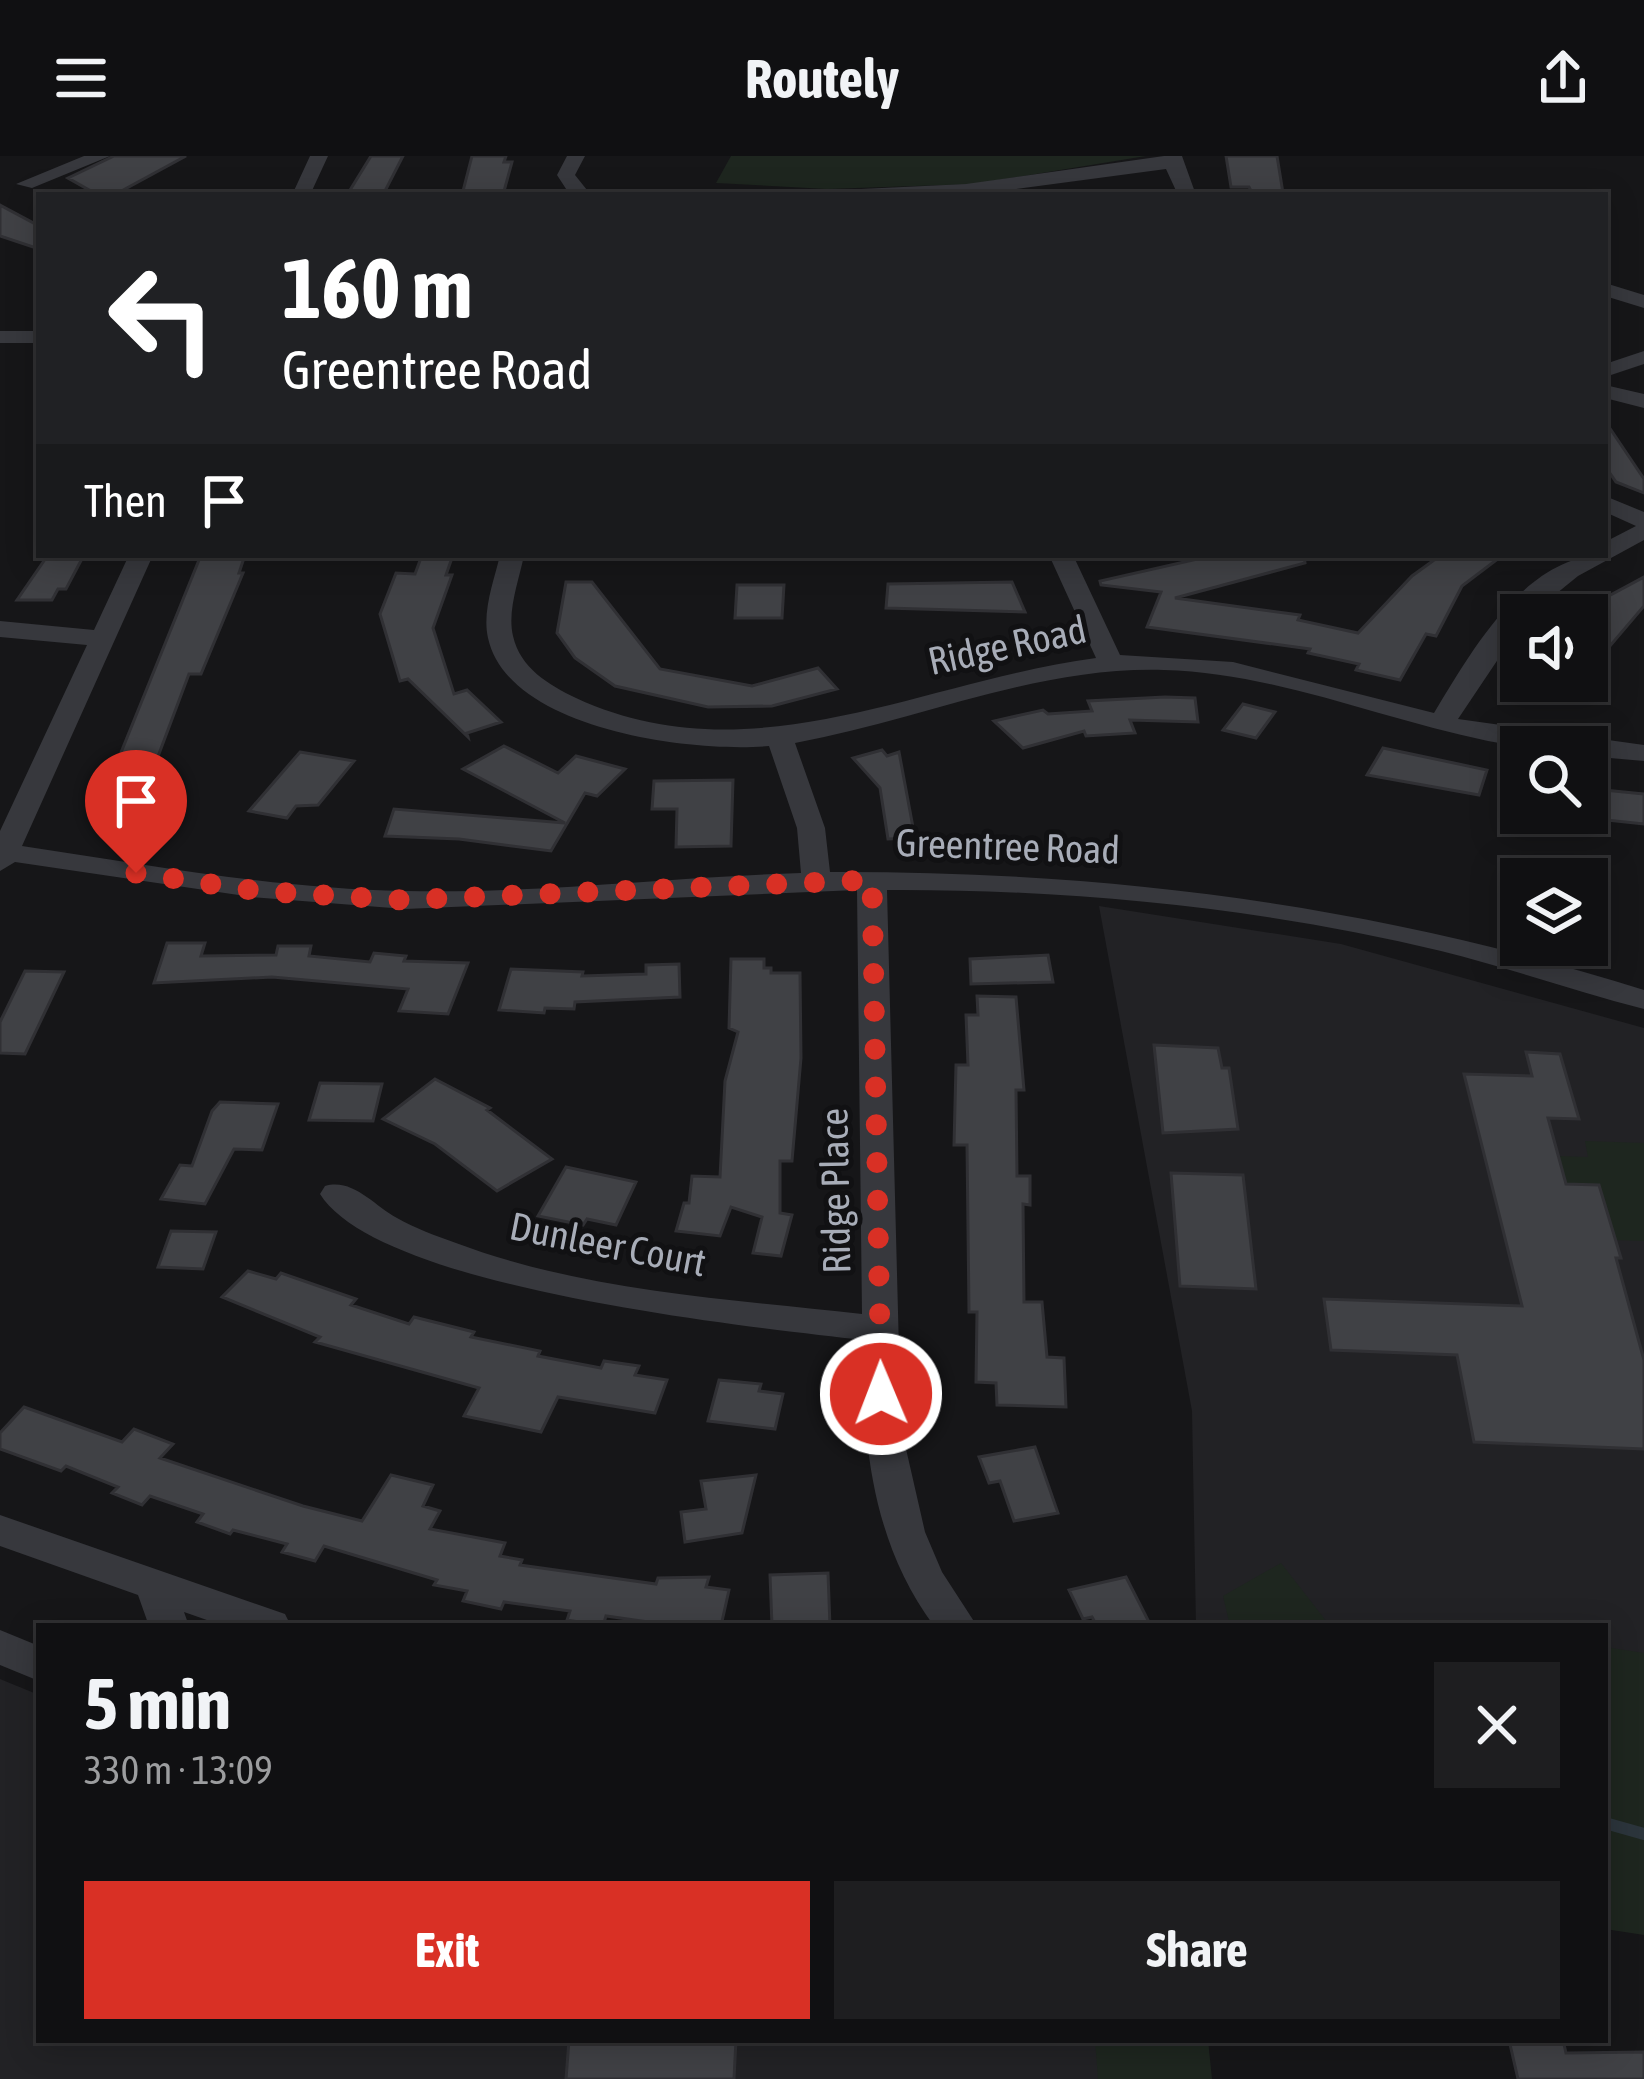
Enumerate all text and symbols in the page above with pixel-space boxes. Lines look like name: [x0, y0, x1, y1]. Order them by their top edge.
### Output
icon: menu: [48, 45, 114, 111]
icon: share: [1530, 45, 1596, 111]
text: Routely: [745, 48, 899, 109]
icon: left: [84, 240, 240, 396]
text: 160 m: [282, 240, 472, 336]
text: Greentree Road: [282, 339, 592, 400]
icon: arrive: [191, 468, 257, 534]
text: Then: [84, 475, 167, 527]
map controls: [1500, 594, 1608, 966]
button: sound: [1500, 594, 1608, 702]
street label: Ridge Road: [924, 607, 1090, 683]
button: search: [1500, 726, 1608, 834]
pin: [85, 750, 187, 873]
icon: arrive: [103, 768, 169, 834]
street label: Greentree Road: [895, 820, 1121, 872]
button: layers: [1500, 858, 1608, 966]
street label: Ridge Place: [812, 1108, 858, 1274]
street label: Dunleer Court: [506, 1203, 710, 1285]
position arrow: [818, 1331, 944, 1457]
text: 5 min: [84, 1662, 231, 1744]
button: close: [1434, 1662, 1560, 1788]
text: 330 m · 13:09: [84, 1748, 273, 1792]
button: Exit: [84, 1881, 810, 2019]
button: Share: [834, 1881, 1560, 2019]

